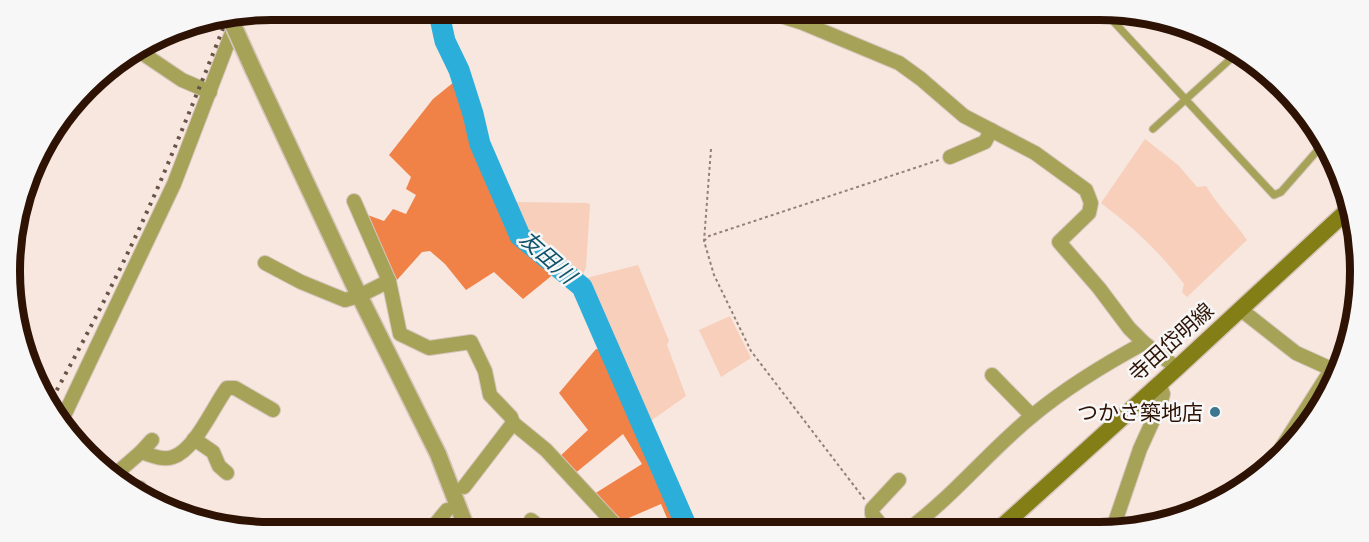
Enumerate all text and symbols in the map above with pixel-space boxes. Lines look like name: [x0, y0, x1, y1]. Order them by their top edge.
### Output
water label: 友田川: [514, 225, 583, 291]
street label: 寺田岱明線: [1123, 297, 1219, 387]
place label: つかさ築地店: [1077, 399, 1203, 426]
marker: つかさ築地店: [1208, 405, 1222, 419]

